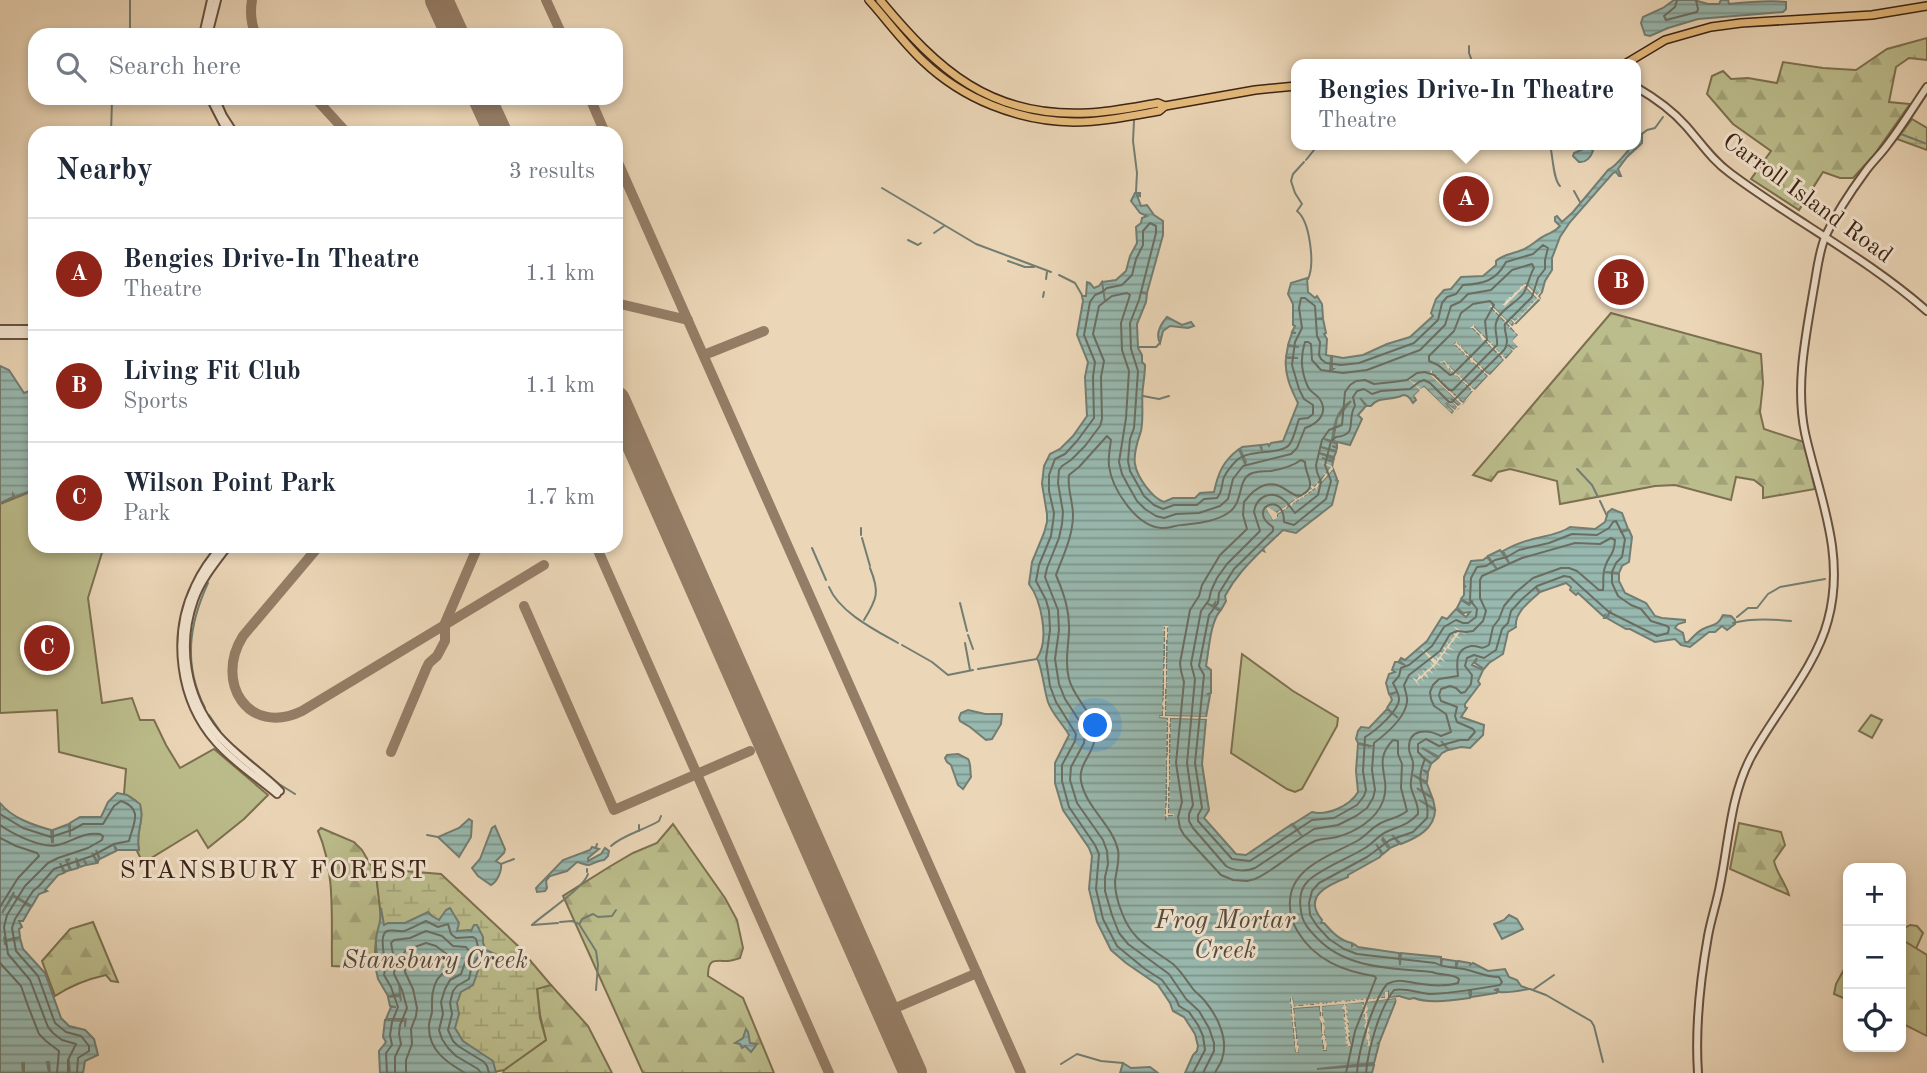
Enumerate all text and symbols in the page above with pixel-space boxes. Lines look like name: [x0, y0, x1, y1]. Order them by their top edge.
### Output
search box: [28, 28, 623, 105]
icon: search: [52, 48, 90, 86]
text: Search here: [108, 54, 241, 80]
popup: [1291, 59, 1641, 150]
text: Bengies Drive-In Theatre: [1318, 78, 1614, 104]
text: Theatre: [1318, 109, 1397, 132]
street label: Carroll Island Road: [1718, 130, 1896, 268]
text: Nearby: [56, 156, 153, 186]
text: 3 results: [509, 160, 595, 183]
pin: A: [1443, 173, 1489, 225]
text: Bengies Drive-In Theatre: [123, 247, 420, 273]
pin: B: [1598, 256, 1644, 308]
text: A: [70, 262, 88, 285]
text: 1.1 km: [525, 262, 595, 285]
text: Theatre: [123, 278, 202, 301]
text: Living Fit Club: [123, 359, 301, 385]
text: B: [71, 374, 87, 397]
text: 1.1 km: [525, 374, 595, 397]
text: Sports: [123, 390, 188, 413]
text: Wilson Point Park: [123, 471, 336, 497]
text: C: [71, 486, 87, 509]
text: 1.7 km: [525, 486, 595, 509]
text: Park: [123, 502, 170, 525]
pin: C: [24, 622, 70, 674]
your location: [1078, 708, 1112, 742]
district label: STANSBURY FOREST: [120, 858, 428, 884]
map controls: [1843, 863, 1906, 1052]
button: +: [1843, 863, 1906, 926]
water label: Frog Mortar Creek: [1154, 908, 1296, 964]
button: −: [1843, 926, 1906, 989]
water label: Stansbury Creek: [342, 948, 528, 974]
button: locate: [1843, 989, 1906, 1052]

